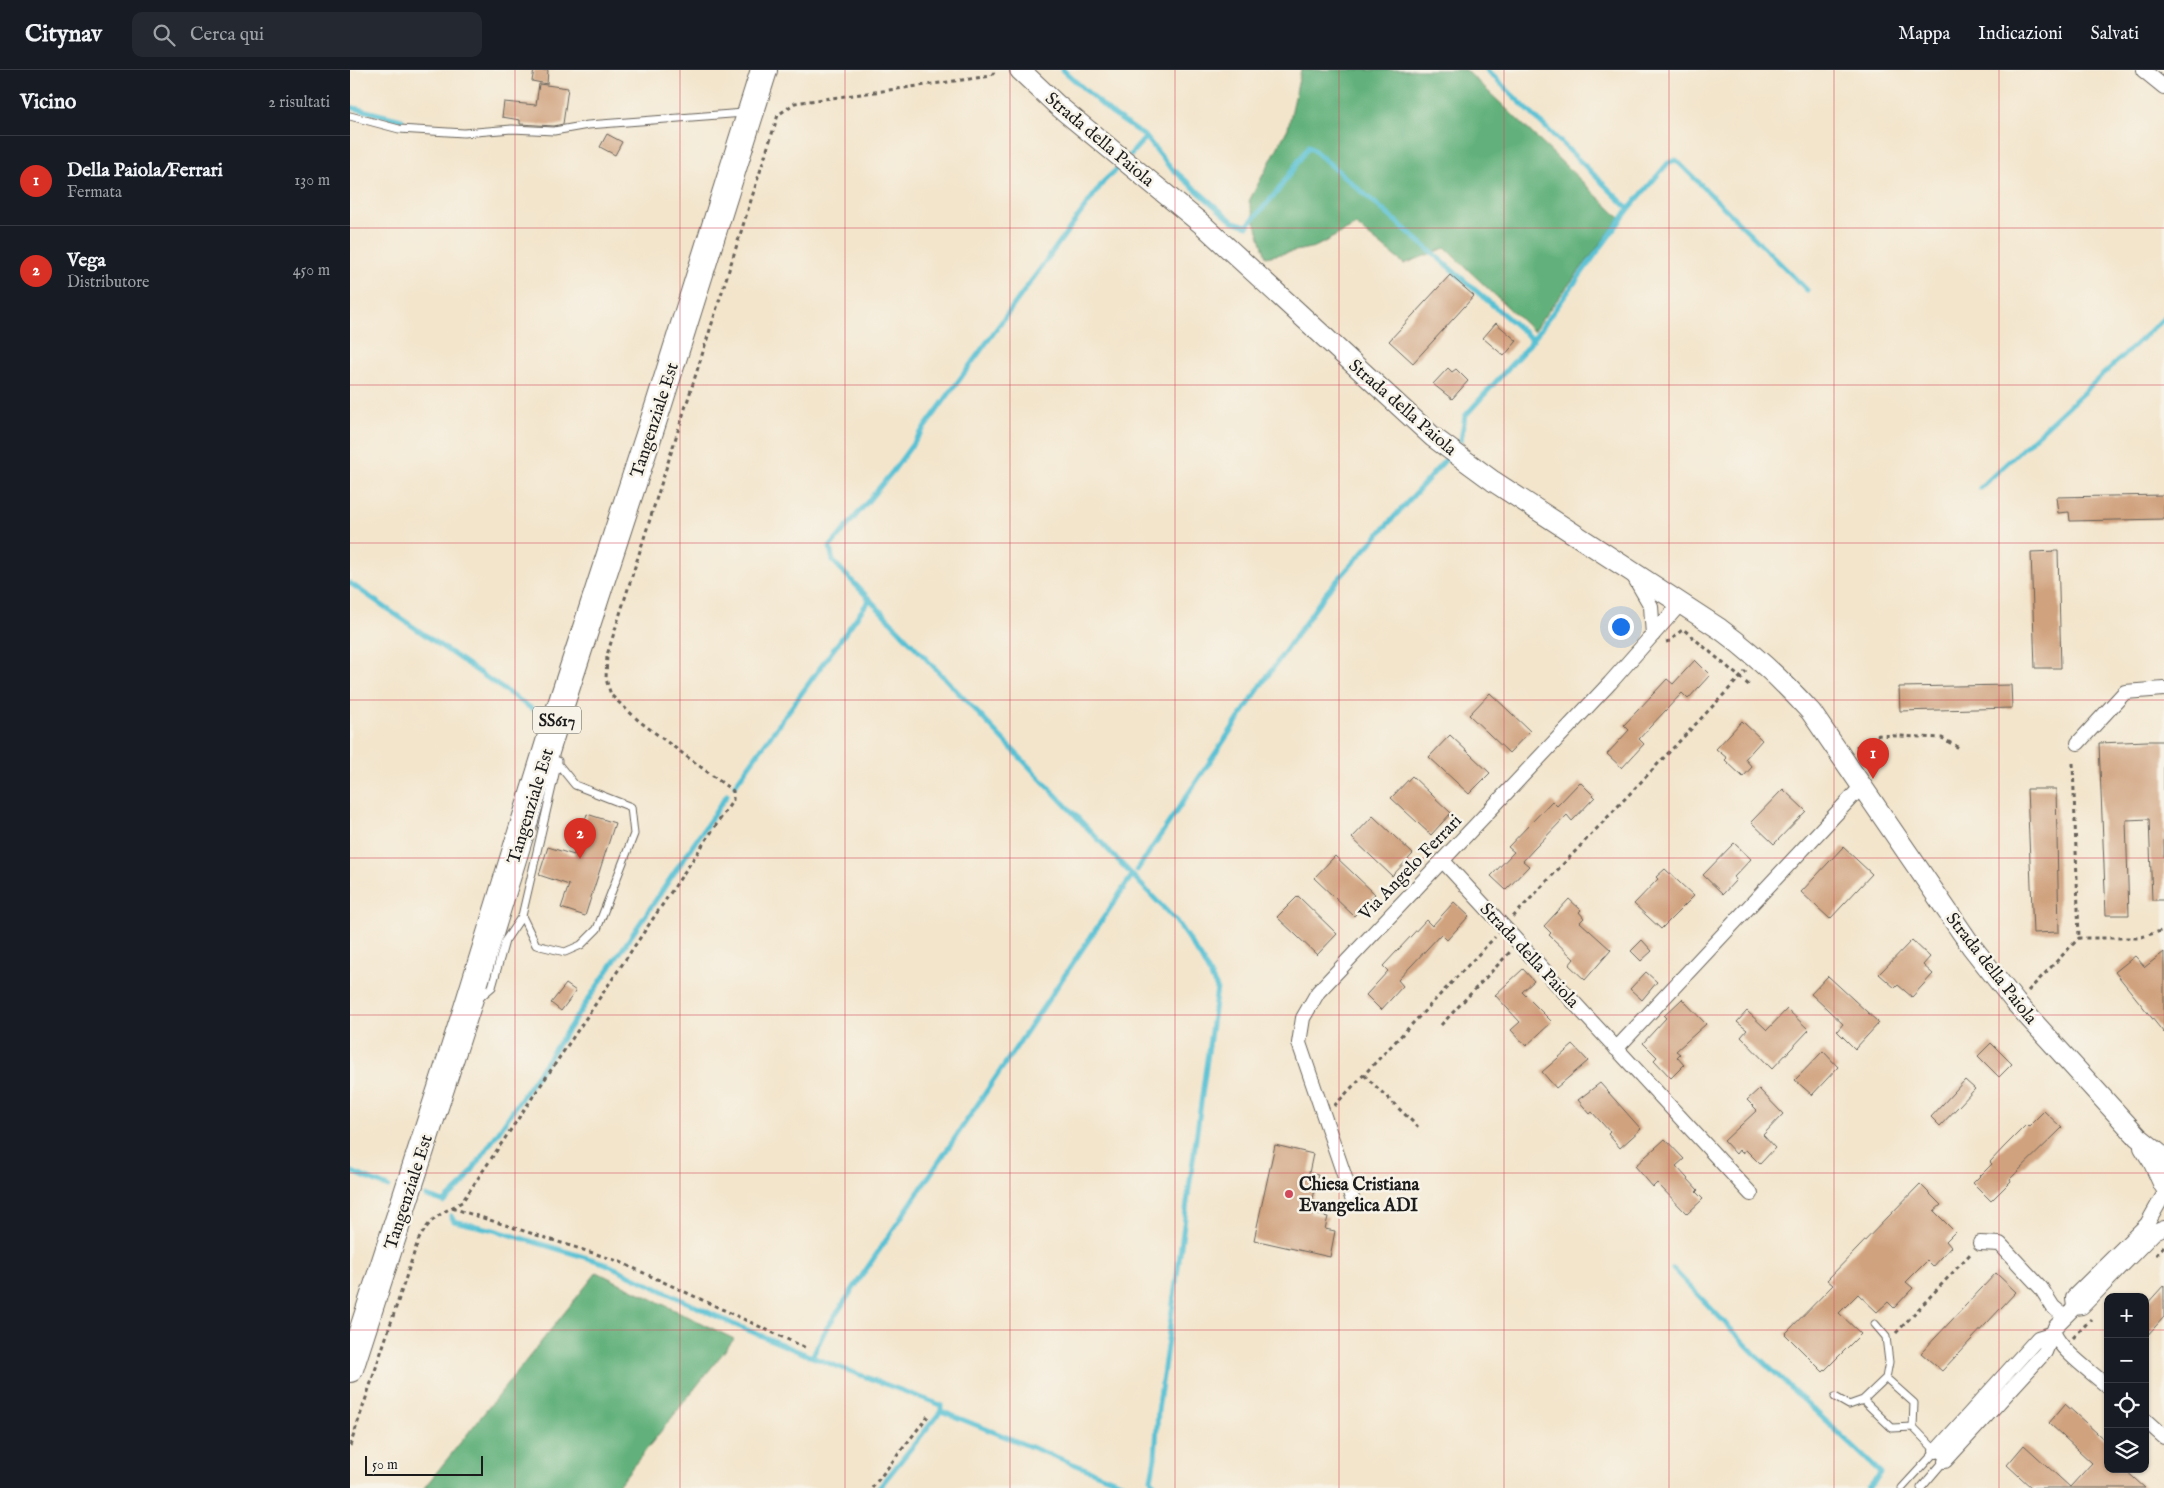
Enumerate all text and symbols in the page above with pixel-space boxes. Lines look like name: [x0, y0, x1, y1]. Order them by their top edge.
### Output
search box: [132, 12, 482, 57]
text: Citynav: [25, 19, 102, 50]
icon: search: [150, 21, 178, 49]
text: Cerca qui: [190, 23, 264, 47]
text: Mappa: [1898, 23, 1950, 46]
text: Indicazioni: [1978, 23, 2063, 46]
text: Salvati: [2091, 23, 2139, 46]
street label: Strada della Paiola: [1040, 88, 1159, 193]
text: Vicino: [20, 89, 76, 116]
text: 2 risultati: [268, 93, 330, 113]
text: Della Paiola/Ferrari: [67, 159, 223, 183]
text: 1: [33, 171, 39, 191]
text: 130 m: [294, 171, 330, 191]
text: Fermata: [67, 183, 122, 203]
text: Vega: [67, 249, 106, 273]
text: 2: [32, 261, 40, 281]
text: 450 m: [293, 261, 330, 281]
text: Distributore: [67, 273, 149, 293]
street label: Strada della Paiola: [1343, 355, 1461, 461]
street label: Tangenziale Est: [626, 360, 685, 481]
your location: [1608, 614, 1634, 640]
road number: SS617: [533, 706, 581, 734]
pin: 1: [1857, 738, 1889, 779]
street label: Tangenziale Est: [503, 746, 560, 867]
street label: Via Angelo Ferrari: [1354, 810, 1468, 927]
pin: 2: [564, 818, 596, 859]
street label: Strada della Paiola: [1474, 899, 1584, 1014]
street label: Strada della Paiola: [1940, 908, 2042, 1030]
street label: Tangenziale Est: [380, 1132, 439, 1253]
place label: Chiesa Cristiana Evangelica ADI: [1299, 1174, 1420, 1218]
marker: Chiesa Cristiana Evangelica ADI: [1283, 1188, 1295, 1200]
map controls: [2104, 1293, 2149, 1473]
button: +: [2104, 1293, 2149, 1338]
button: −: [2104, 1338, 2149, 1383]
button: locate: [2104, 1383, 2149, 1428]
button: layers: [2104, 1428, 2149, 1473]
scale bar: [365, 1453, 482, 1476]
text: 50 m: [372, 1456, 398, 1474]

